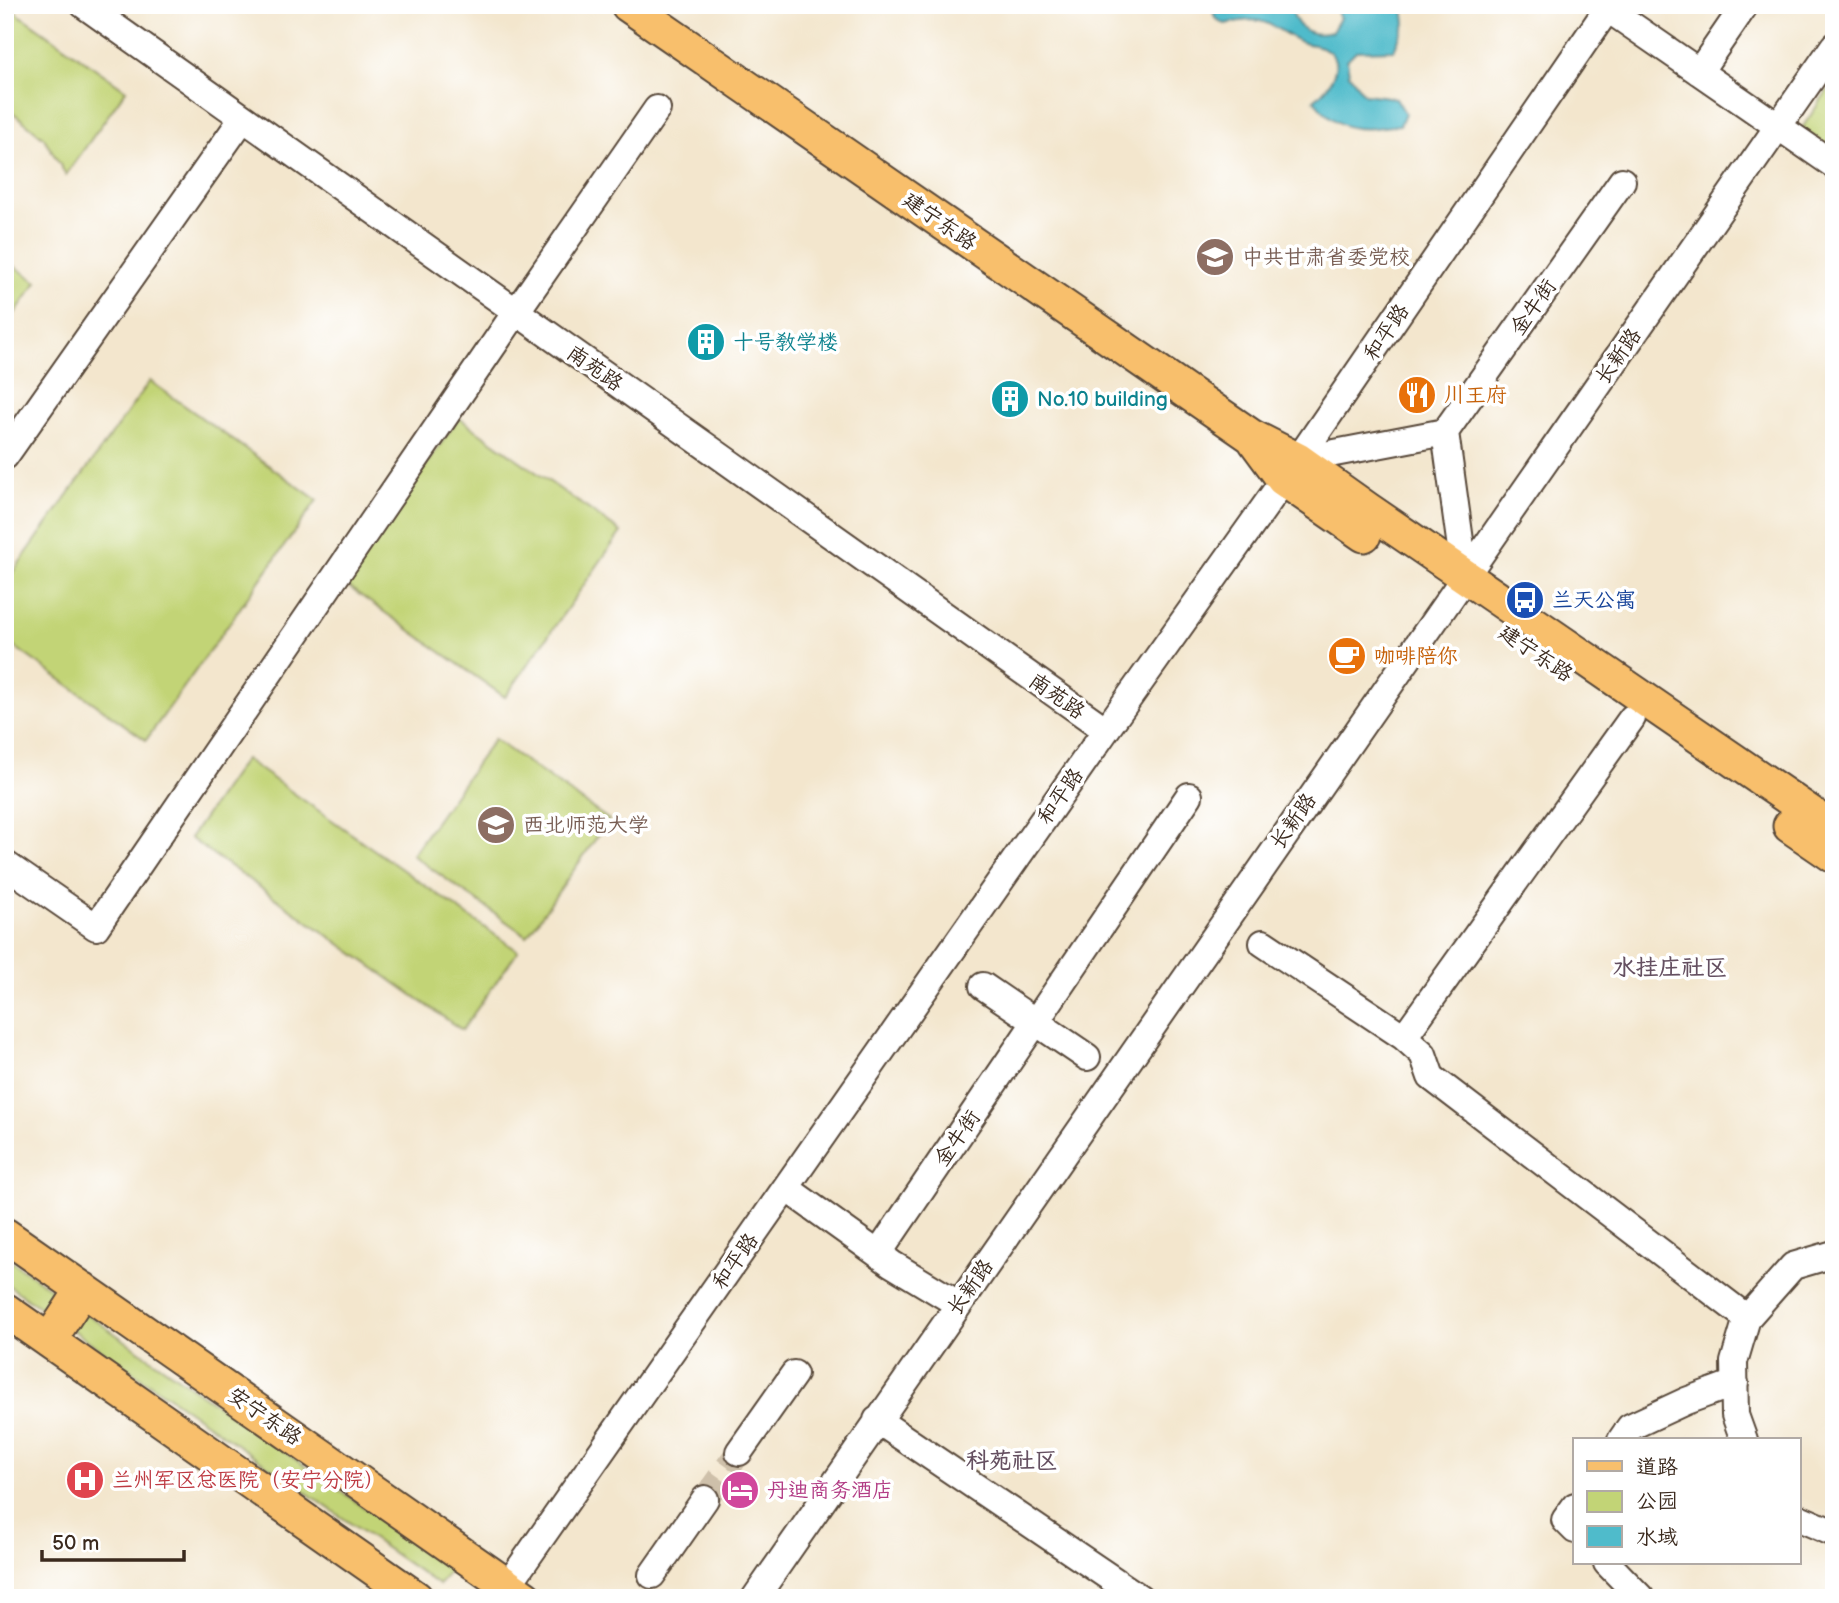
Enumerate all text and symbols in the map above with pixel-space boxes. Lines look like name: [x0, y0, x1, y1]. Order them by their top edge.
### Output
street label: 建宁东路: [898, 187, 981, 256]
school or university icon: 中共甘肃省委党校: [1194, 236, 1236, 278]
place label: 中共甘肃省委党校: [1242, 245, 1410, 270]
street label: 金牛街: [1505, 274, 1562, 340]
street label: 和平路: [1358, 299, 1414, 365]
building icon: 十号教学楼: [685, 321, 727, 363]
street label: 长新路: [1590, 323, 1647, 389]
place label: 十号教学楼: [733, 330, 838, 355]
street label: 南苑路: [562, 340, 628, 397]
restaurant icon: 川王府: [1396, 374, 1438, 416]
building icon: No.10 building: [989, 378, 1031, 420]
place label: 川王府: [1444, 383, 1507, 408]
place label: No.10 building: [1037, 387, 1168, 412]
bus stop icon: 兰天公寓: [1504, 579, 1546, 621]
place label: 兰天公寓: [1552, 588, 1636, 613]
street label: 建宁东路: [1494, 620, 1578, 687]
cafe icon: 咖啡陪你: [1326, 635, 1368, 677]
place label: 咖啡陪你: [1374, 644, 1458, 669]
street label: 南苑路: [1024, 668, 1090, 725]
street label: 和平路: [1032, 763, 1089, 829]
street label: 长新路: [1265, 788, 1322, 854]
school or university icon: 西北师范大学: [475, 804, 517, 846]
place label: 西北师范大学: [523, 813, 649, 838]
district label: 水挂庄社区: [1613, 954, 1728, 982]
street label: 金牛街: [929, 1105, 986, 1171]
street label: 和平路: [707, 1228, 764, 1294]
street label: 长新路: [942, 1254, 999, 1320]
street label: 安宁东路: [223, 1382, 306, 1451]
legend: [1573, 1438, 1800, 1564]
district label: 科苑社区: [966, 1447, 1058, 1475]
text: 道路: [1636, 1455, 1678, 1480]
hospital icon: 兰州军区总医院（安宁分院）: [64, 1459, 106, 1501]
place label: 兰州军区总医院（安宁分院）: [112, 1468, 385, 1493]
hotel icon: 丹迪商务酒店: [719, 1469, 761, 1511]
place label: 丹迪商务酒店: [767, 1478, 893, 1503]
text: 公园: [1636, 1489, 1678, 1514]
scale bar: [42, 1519, 184, 1563]
text: 水域: [1636, 1525, 1678, 1550]
text: 50 m: [52, 1531, 99, 1556]

